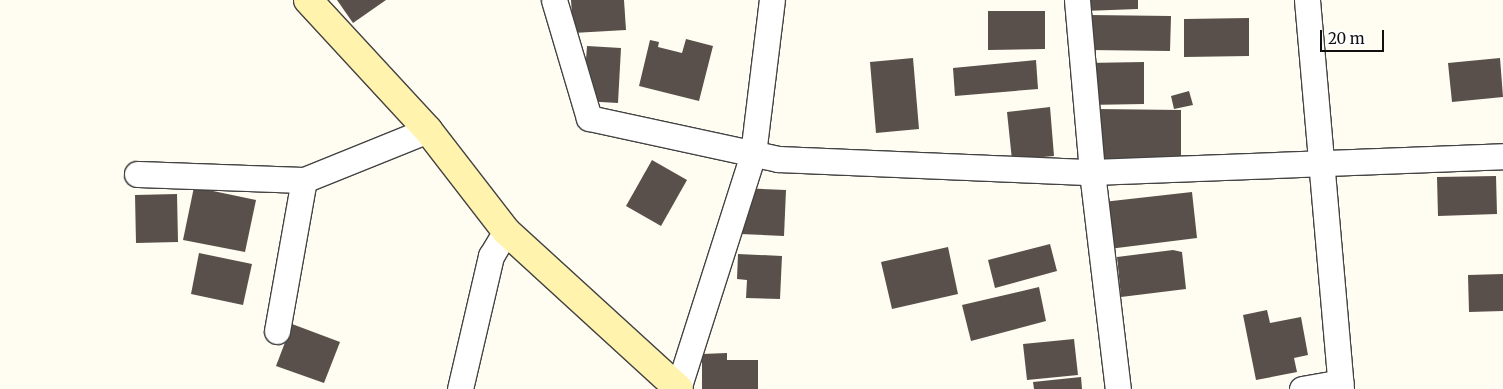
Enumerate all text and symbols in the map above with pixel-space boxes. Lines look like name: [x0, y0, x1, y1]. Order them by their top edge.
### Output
scale bar: [1323, 20, 1387, 52]
text: 20 m: [1328, 29, 1365, 48]

